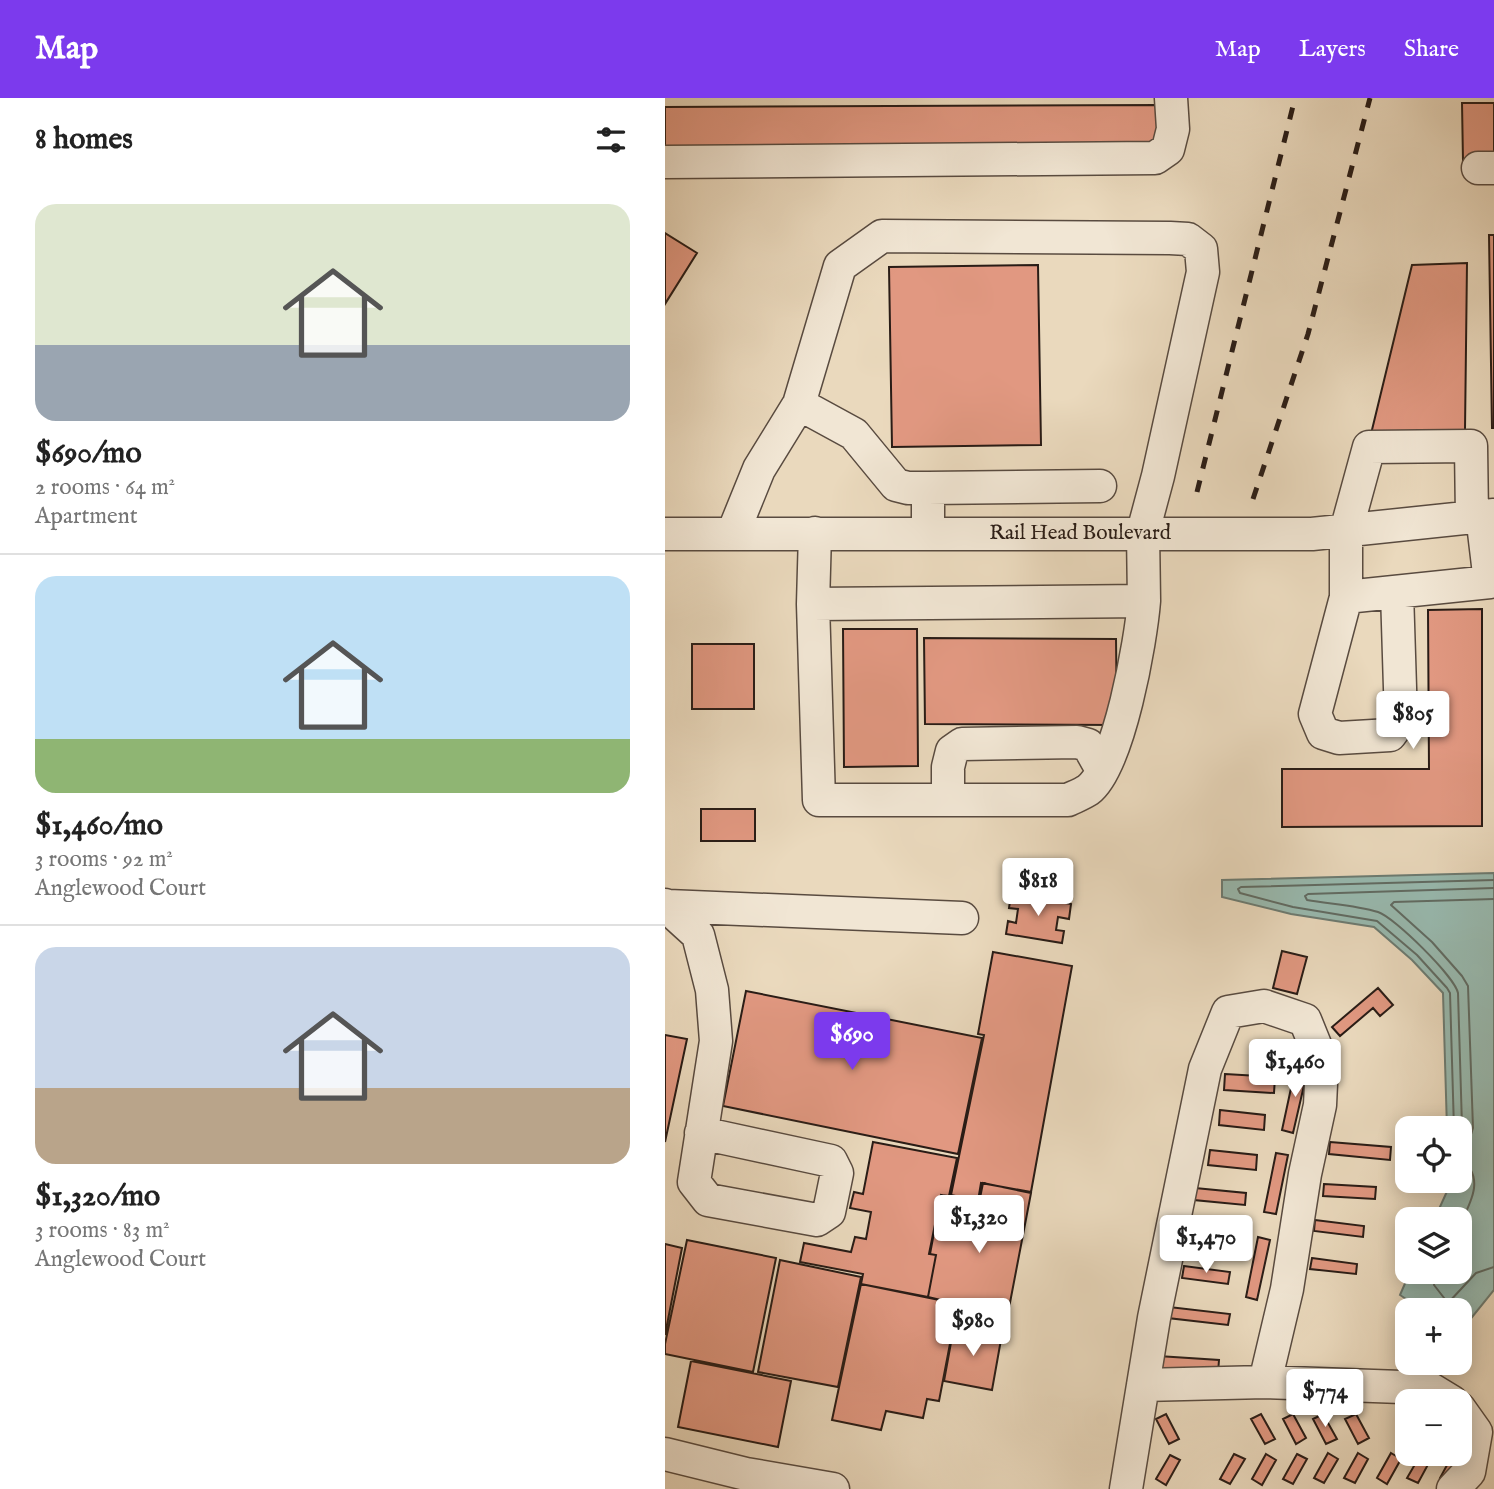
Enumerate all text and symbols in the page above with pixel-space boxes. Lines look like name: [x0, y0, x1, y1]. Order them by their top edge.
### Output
text: Map: [35, 28, 98, 70]
text: Map: [1215, 34, 1261, 65]
text: Layers: [1299, 34, 1366, 65]
text: Share: [1404, 34, 1459, 65]
text: 8 homes: [35, 121, 133, 159]
icon: filters: [592, 121, 630, 159]
icon: home: [270, 250, 396, 376]
text: $690/mo: [35, 435, 142, 473]
text: 2 rooms · 64 m²: [35, 473, 175, 502]
text: Apartment: [35, 502, 138, 531]
street label: Rail Head Boulevard: [989, 520, 1172, 547]
icon: home: [270, 622, 396, 748]
pin: $805: [1372, 692, 1454, 751]
text: $805: [1392, 699, 1434, 728]
text: $1,460/mo: [35, 807, 163, 845]
text: 3 rooms · 92 m²: [35, 845, 173, 874]
pin: $818: [997, 858, 1079, 918]
text: $818: [1018, 866, 1058, 895]
text: Anglewood Court: [35, 874, 206, 903]
icon: home: [270, 993, 396, 1119]
pin: $690: [811, 1012, 893, 1072]
text: $690: [830, 1020, 874, 1049]
pin: $1,460: [1238, 1040, 1352, 1099]
text: $1,460: [1265, 1047, 1325, 1076]
map controls: [1395, 1116, 1472, 1466]
button: locate: [1395, 1116, 1472, 1193]
text: $1,320/mo: [35, 1178, 160, 1216]
pin: $1,320: [922, 1196, 1036, 1255]
text: $1,320: [950, 1203, 1008, 1232]
button: layers: [1395, 1207, 1472, 1284]
text: 3 rooms · 83 m²: [35, 1216, 170, 1245]
pin: $1,470: [1149, 1216, 1263, 1275]
text: $1,470: [1176, 1223, 1236, 1252]
text: Anglewood Court: [35, 1245, 206, 1274]
pin: $980: [932, 1298, 1014, 1358]
button: +: [1395, 1298, 1472, 1375]
text: $980: [951, 1306, 995, 1335]
pin: $774: [1284, 1370, 1366, 1429]
text: $774: [1302, 1377, 1348, 1406]
button: −: [1395, 1389, 1472, 1466]

